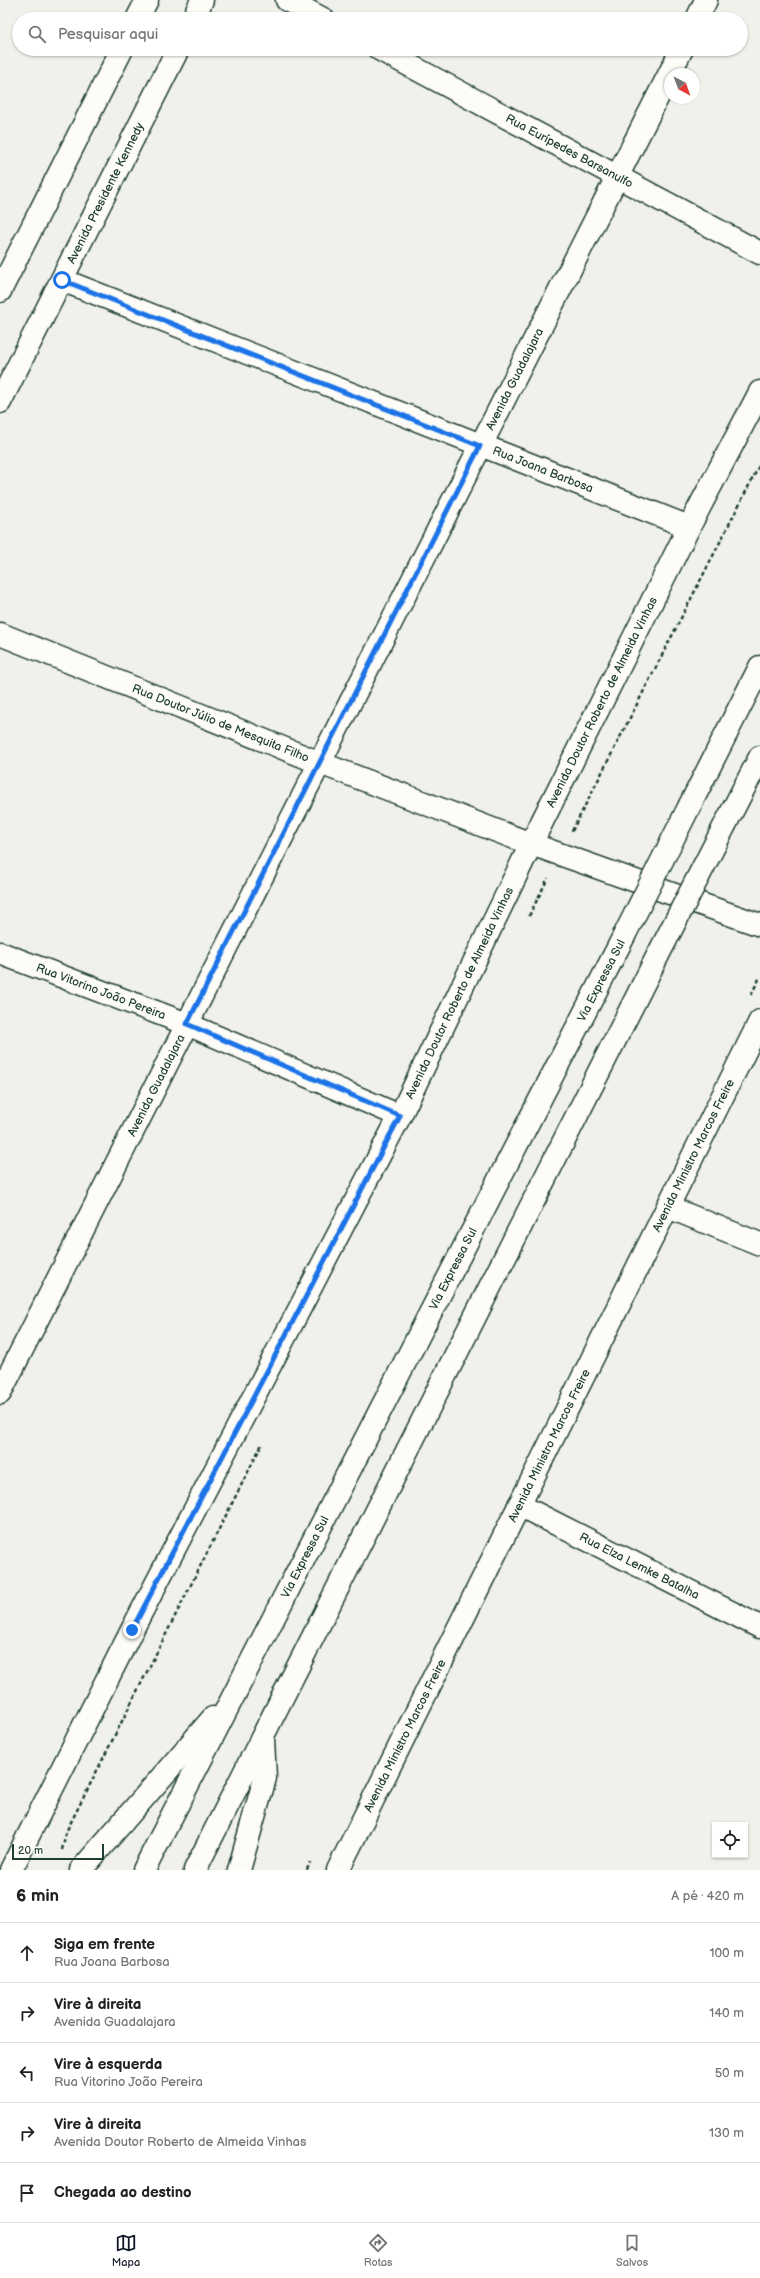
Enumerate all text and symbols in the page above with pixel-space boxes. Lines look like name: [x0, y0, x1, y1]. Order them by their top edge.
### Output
search box: [12, 12, 748, 56]
icon: search: [26, 23, 48, 45]
text: Pesquisar aqui: [58, 25, 158, 44]
north arrow: [664, 68, 700, 104]
street label: Rua Eurípedes Barsanulfo: [503, 111, 636, 191]
street label: Avenida Presidente Kennedy: [64, 119, 147, 266]
route start: [53, 271, 71, 289]
street label: Avenida Guadalajara: [482, 325, 547, 433]
street label: Rua Joana Barbosa: [491, 443, 596, 496]
street label: Avenida Doutor Roberto de Almeida Vinhas: [543, 594, 661, 810]
street label: Rua Doutor Júlio de Mesquita Filho: [130, 681, 312, 765]
street label: Avenida Doutor Roberto de Almeida Vinhas: [402, 885, 517, 1101]
street label: Via Expressa Sul: [574, 937, 628, 1024]
street label: Rua Vitorino João Pereira: [34, 960, 168, 1023]
street label: Avenida Guadalajara: [124, 1032, 188, 1139]
street label: Avenida Ministro Marcos Freire: [649, 1076, 738, 1234]
street label: Via Expressa Sul: [426, 1225, 480, 1312]
street label: Avenida Ministro Marcos Freire: [505, 1367, 593, 1525]
street label: Via Expressa Sul: [278, 1513, 332, 1601]
street label: Rua Elza Lemke Batalha: [577, 1529, 702, 1603]
route end: [123, 1621, 141, 1639]
street label: Avenida Ministro Marcos Freire: [360, 1657, 449, 1815]
map controls: [712, 1822, 748, 1858]
button: locate: [712, 1822, 748, 1858]
scale bar: [12, 1842, 104, 1861]
text: 20 m: [18, 1844, 43, 1857]
text: 6 min: [16, 1886, 59, 1906]
text: A pé · 420 m: [671, 1888, 744, 1904]
text: Siga em frente: [54, 1935, 155, 1954]
icon: ahead: [16, 1942, 38, 1964]
text: 100 m: [709, 1945, 744, 1961]
text: Rua Joana Barbosa: [54, 1954, 170, 1970]
text: Vire à direita: [54, 1995, 141, 2014]
icon: right: [16, 2002, 38, 2024]
text: 140 m: [709, 2005, 744, 2021]
text: Avenida Guadalajara: [54, 2014, 176, 2030]
text: Vire à esquerda: [54, 2055, 162, 2074]
icon: left: [16, 2062, 38, 2084]
text: 50 m: [715, 2065, 744, 2081]
text: Rua Vitorino João Pereira: [54, 2074, 203, 2090]
text: Vire à direita: [54, 2115, 141, 2134]
icon: right: [16, 2122, 38, 2144]
text: 130 m: [709, 2125, 744, 2141]
text: Avenida Doutor Roberto de Almeida Vinhas: [54, 2134, 306, 2150]
icon: arrive: [16, 2182, 38, 2204]
text: Chegada ao destino: [54, 2183, 192, 2202]
tab: Mapa: [112, 2232, 140, 2269]
tab: Rotas: [364, 2232, 392, 2269]
tab: Salvos: [616, 2232, 648, 2269]

